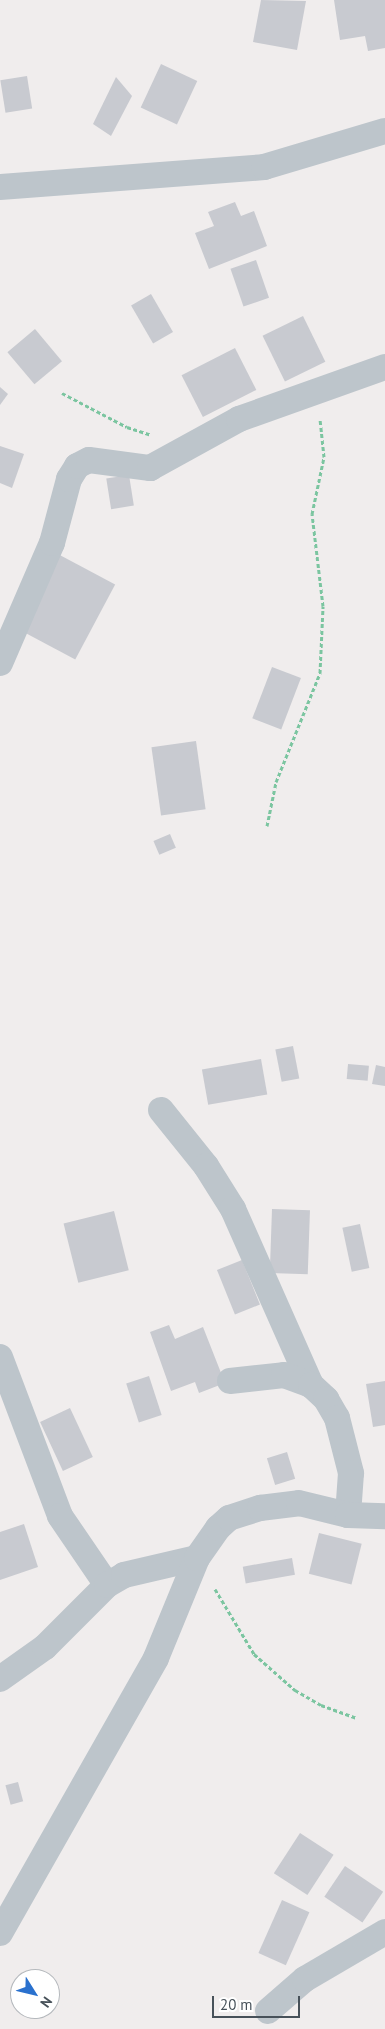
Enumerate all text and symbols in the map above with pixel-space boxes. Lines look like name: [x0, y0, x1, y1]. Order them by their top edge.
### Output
north arrow: [10, 1969, 60, 2019]
scale bar: [215, 1986, 302, 2018]
text: N: [36, 1993, 56, 2011]
text: 20 m: [220, 1995, 253, 2014]

